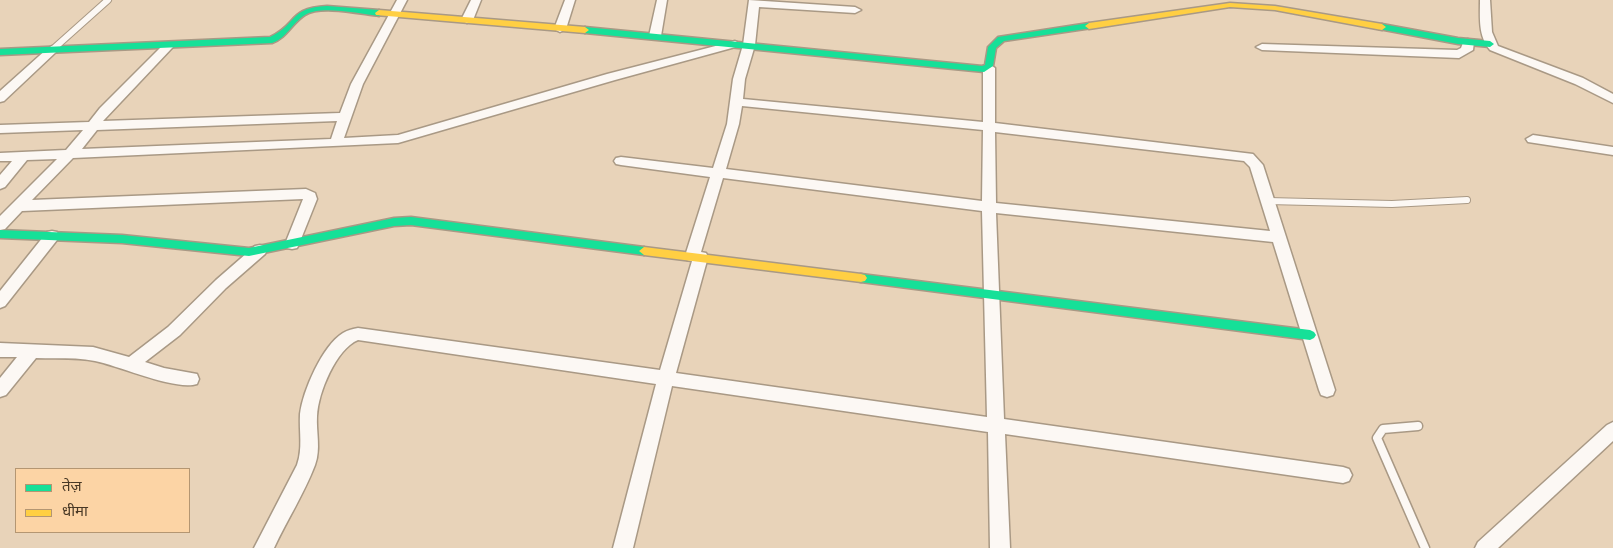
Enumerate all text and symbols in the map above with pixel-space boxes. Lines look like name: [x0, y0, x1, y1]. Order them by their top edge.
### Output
legend: [15, 468, 190, 533]
text: तेज़: [62, 478, 82, 494]
text: धीमा: [62, 503, 88, 519]

